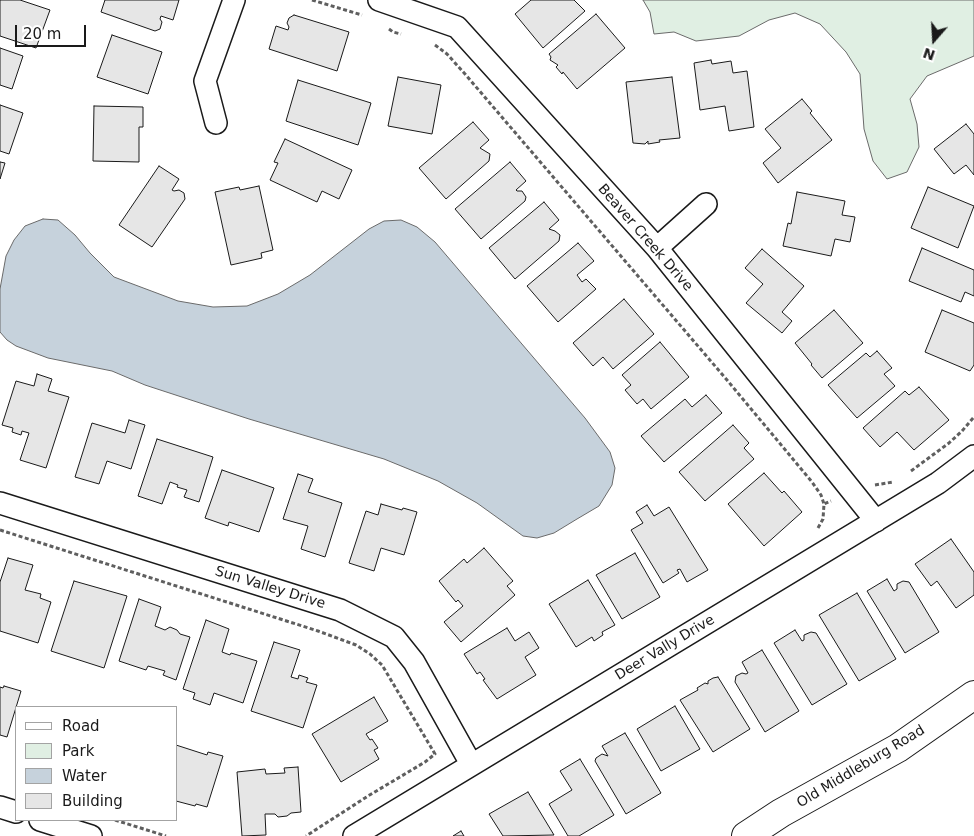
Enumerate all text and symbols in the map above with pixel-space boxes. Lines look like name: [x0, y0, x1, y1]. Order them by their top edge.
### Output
scale bar: [18, 15, 89, 47]
north arrow: [909, 15, 959, 65]
text: 20 m: [23, 25, 61, 43]
text: N: [921, 45, 937, 64]
street label: Beaver Creek Drive: [594, 181, 696, 295]
street label: Sun Valley Drive: [213, 563, 327, 613]
street label: Deer Vally Drive: [612, 612, 718, 684]
legend: [15, 706, 178, 821]
text: Road: [62, 717, 100, 735]
street label: Old Middleburg Road: [794, 722, 928, 812]
text: Park: [62, 742, 94, 760]
text: Water: [62, 767, 106, 785]
text: Building: [62, 792, 123, 810]

